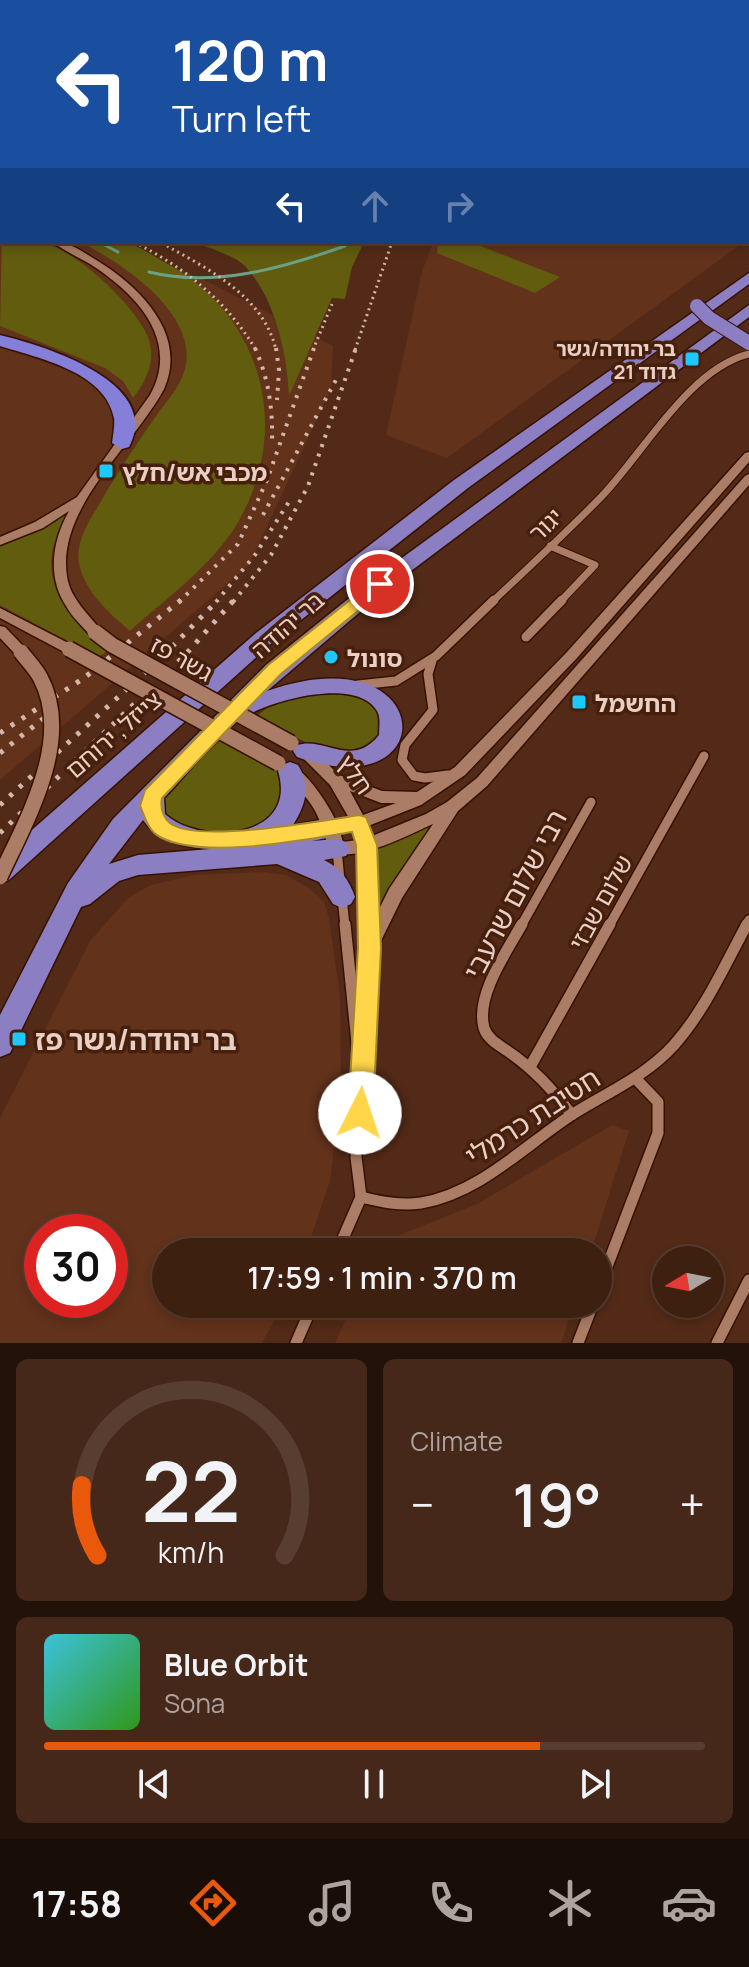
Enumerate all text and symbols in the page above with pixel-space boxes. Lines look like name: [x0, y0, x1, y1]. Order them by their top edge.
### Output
text: 120 m: [172, 21, 328, 98]
icon: left: [40, 32, 144, 136]
text: Turn left: [172, 94, 311, 143]
icon: left: [269, 184, 313, 228]
icon: ahead: [353, 184, 397, 228]
icon: right: [437, 184, 481, 228]
place label: בר יהודה/גשר גדוד 21: [556, 335, 676, 385]
marker: בר יהודה/גשר גדוד 21: [683, 350, 701, 368]
place label: מכבי אש/חלץ: [122, 455, 267, 488]
marker: מכבי אש/חלץ: [97, 462, 115, 480]
street label: יגור: [521, 500, 569, 548]
pin: [346, 550, 414, 618]
icon: arrive: [358, 562, 402, 606]
street label: בר יהודה: [243, 583, 331, 665]
street label: גשר פז: [145, 628, 219, 688]
place label: סונול: [347, 641, 403, 674]
marker: סונול: [322, 648, 340, 666]
street label: צייזל, ירוחם: [58, 683, 168, 785]
place label: החשמל: [595, 686, 676, 719]
marker: החשמל: [570, 693, 588, 711]
street label: חלץ: [331, 748, 381, 800]
street label: רבי שלום שרעבי: [453, 802, 575, 986]
street label: שלום שבזי: [560, 849, 640, 955]
place label: בר יהודה/גשר פז: [35, 1020, 237, 1058]
marker: בר יהודה/גשר פז: [10, 1030, 28, 1048]
street label: חטיבת כרמלי: [457, 1058, 607, 1174]
position arrow: [318, 1071, 402, 1155]
speed limit sign: 30: [24, 1214, 128, 1318]
north arrow: [652, 1246, 724, 1318]
map controls: [652, 1246, 724, 1318]
text: 17:59 · 1 min · 370 m: [247, 1257, 517, 1298]
text: Climate: [411, 1423, 503, 1459]
text: 22: [142, 1433, 241, 1547]
text: 19°: [512, 1463, 602, 1545]
text: −: [411, 1474, 434, 1534]
text: +: [680, 1474, 705, 1534]
text: km/h: [158, 1533, 224, 1572]
text: Blue Orbit: [164, 1644, 309, 1685]
text: Sona: [164, 1685, 225, 1721]
icon: previous: [132, 1762, 176, 1806]
icon: pause: [352, 1762, 396, 1806]
icon: next: [573, 1762, 617, 1806]
icon: directions: [185, 1875, 241, 1931]
icon: music: [304, 1875, 360, 1931]
icon: phone: [423, 1875, 479, 1931]
icon: climate: [542, 1875, 598, 1931]
icon: car: [661, 1875, 717, 1931]
text: 17:58: [32, 1879, 122, 1928]

